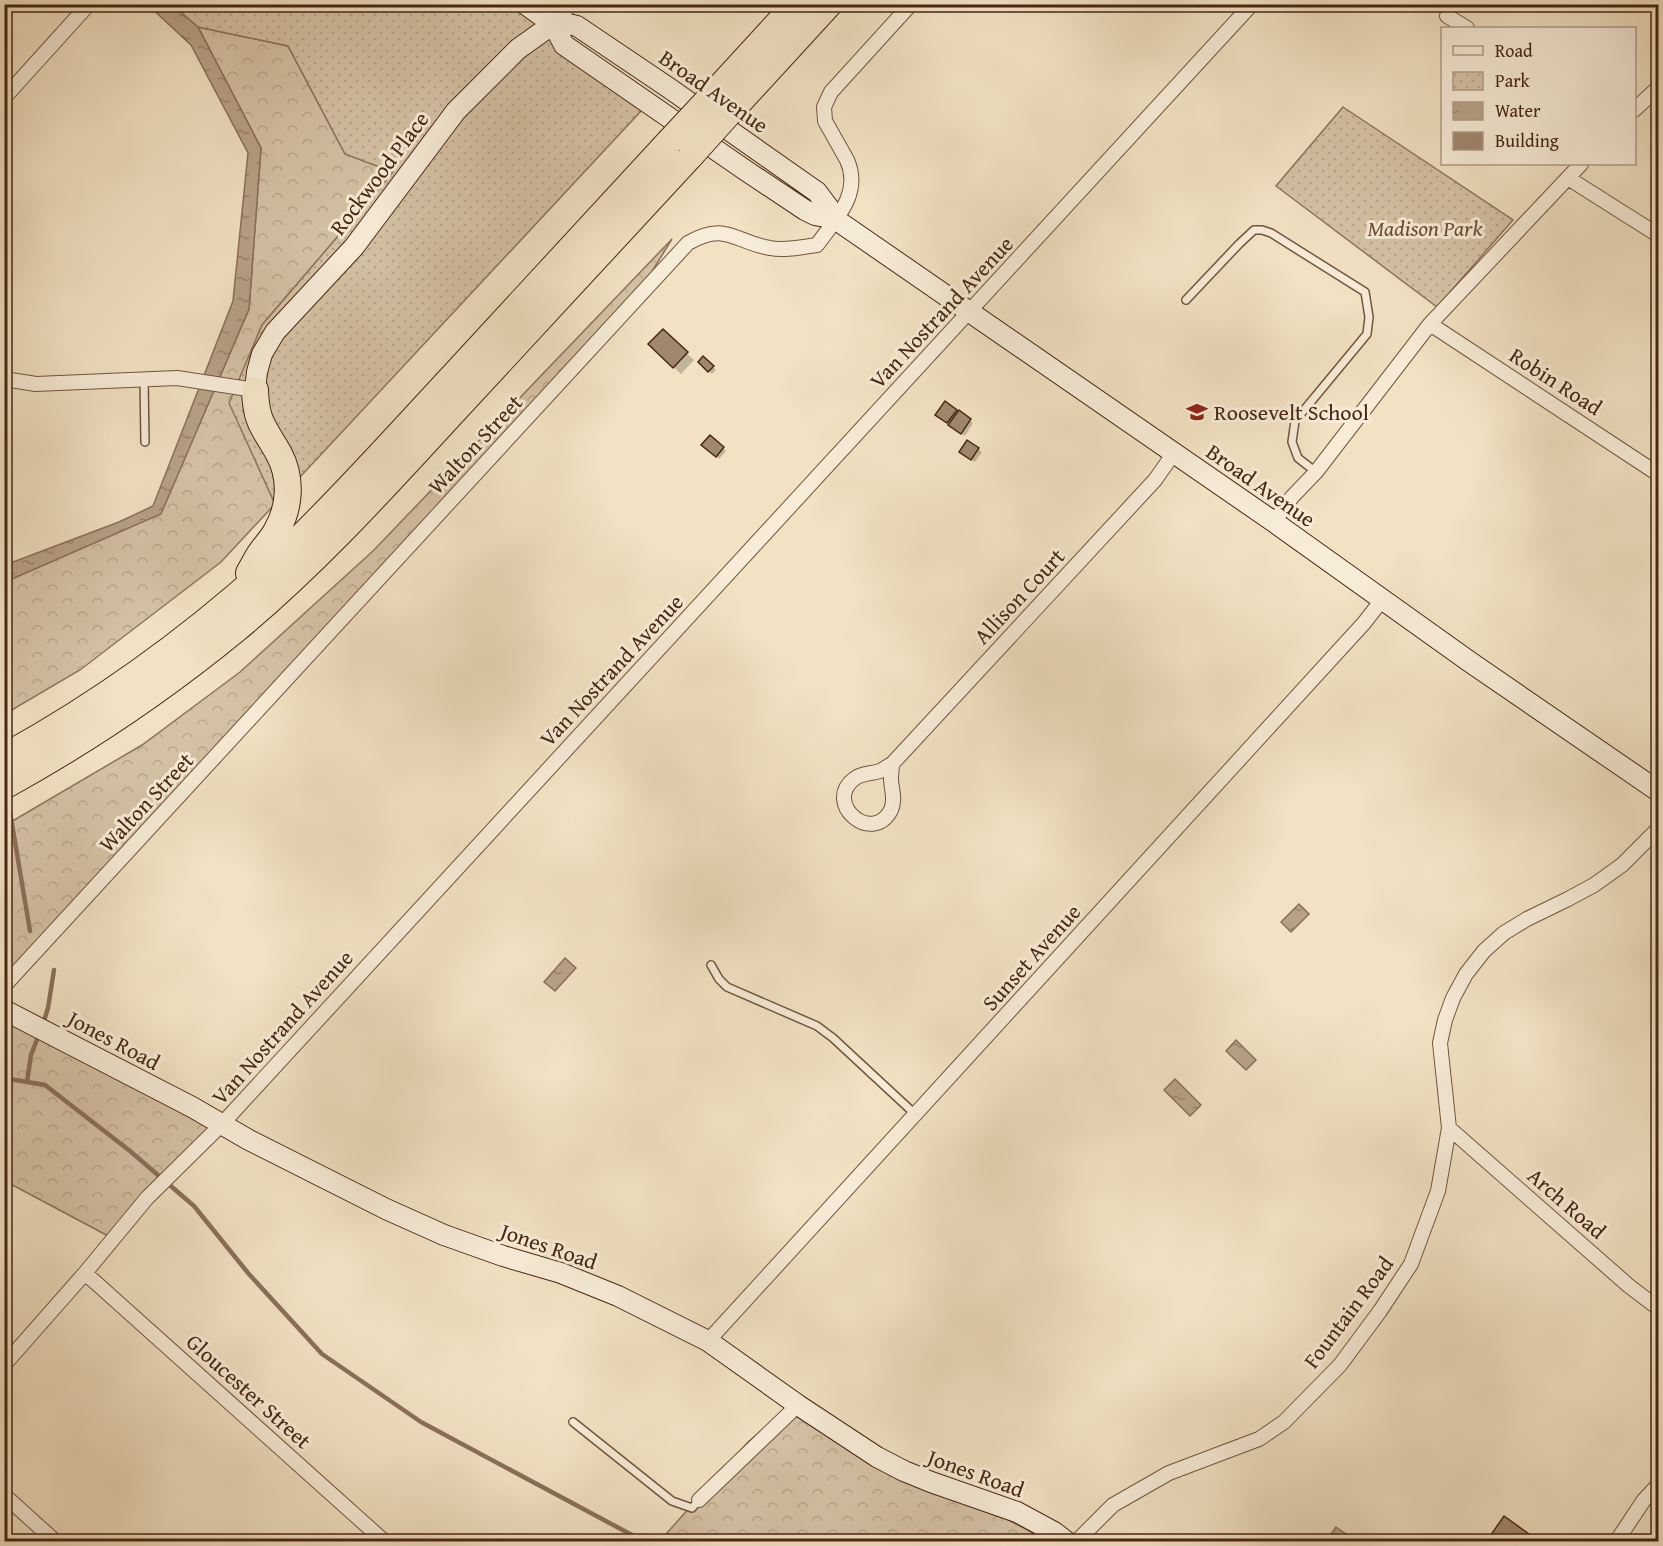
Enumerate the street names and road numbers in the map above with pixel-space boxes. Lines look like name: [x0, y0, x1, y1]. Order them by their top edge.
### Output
street label: Broad Avenue: [653, 41, 775, 141]
street label: Rockwood Place: [322, 105, 436, 241]
street label: Van Nostrand Avenue: [862, 228, 1020, 396]
street label: Robin Road: [1503, 339, 1609, 423]
street label: Walton Street: [420, 387, 530, 501]
street label: Broad Avenue: [1200, 435, 1322, 535]
street label: Allison Court: [966, 541, 1072, 651]
street label: Van Nostrand Avenue: [532, 586, 690, 754]
street label: Walton Street: [91, 745, 201, 859]
street label: Sunset Avenue: [974, 896, 1088, 1018]
street label: Van Nostrand Avenue: [204, 942, 360, 1112]
street label: Jones Road: [59, 1001, 166, 1078]
street label: Arch Road: [1521, 1160, 1613, 1246]
street label: Jones Road: [493, 1214, 602, 1278]
street label: Fountain Road: [1295, 1249, 1401, 1375]
street label: Gloucester Street: [179, 1326, 319, 1456]
street label: Jones Road: [921, 1440, 1029, 1505]

